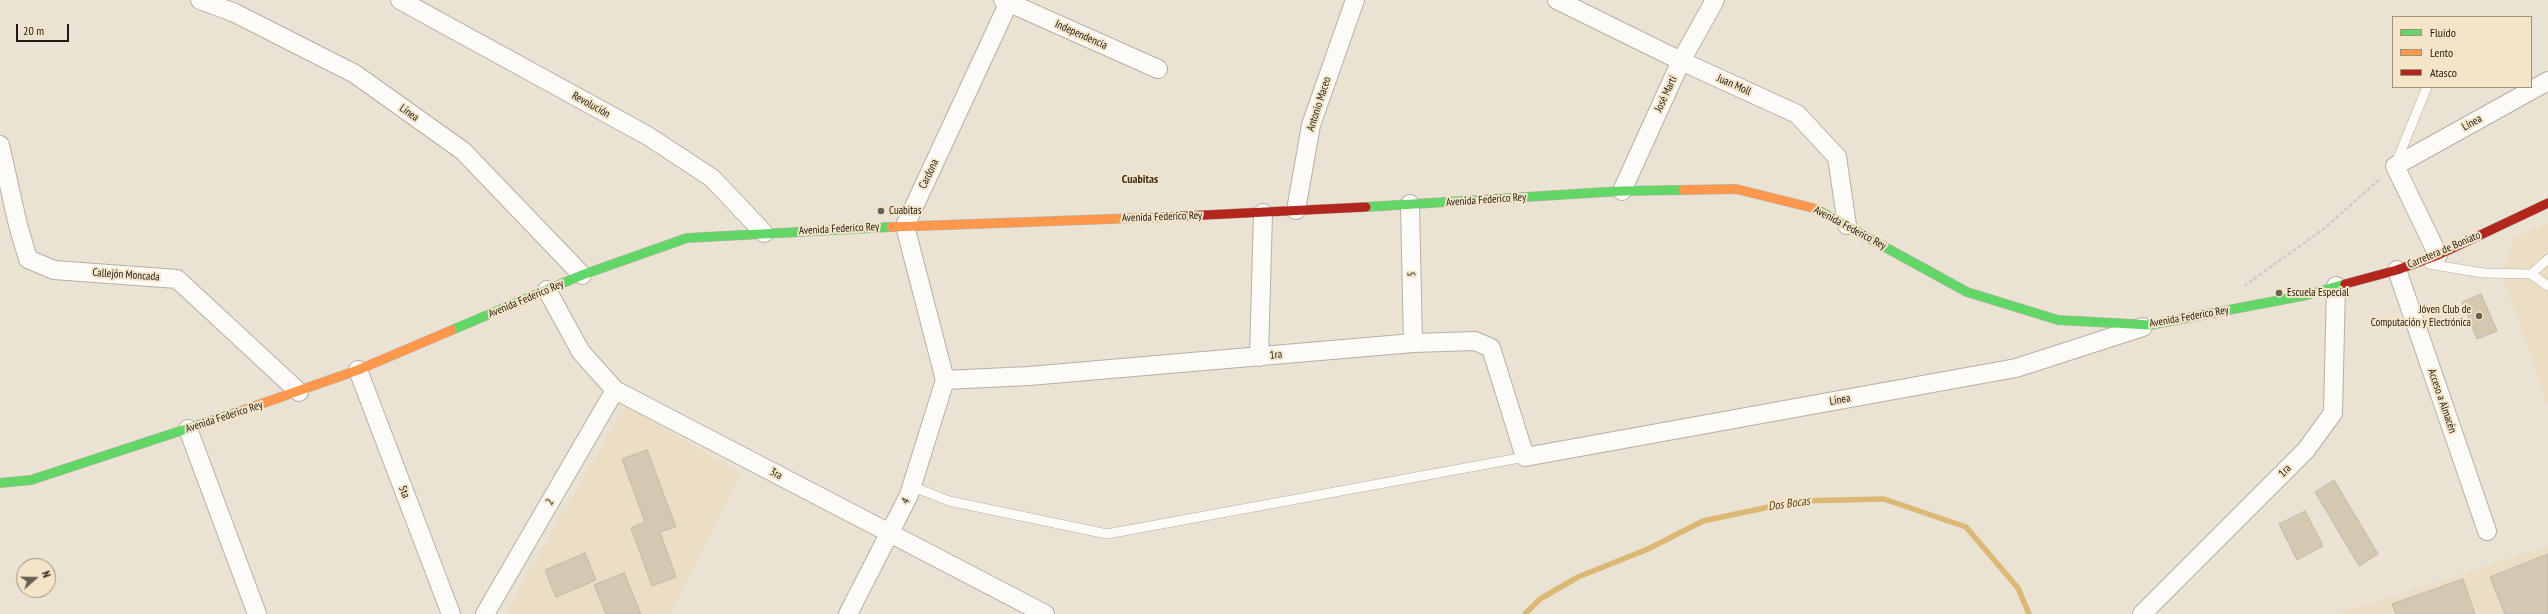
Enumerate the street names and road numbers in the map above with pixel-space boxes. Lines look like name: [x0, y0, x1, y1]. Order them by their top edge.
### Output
street label: Independencia: [1053, 18, 1109, 52]
street label: Juan Moll: [1715, 72, 1753, 98]
street label: José Martí: [1652, 74, 1680, 114]
street label: Antonio Maceo: [1304, 75, 1334, 133]
street label: Revolución: [570, 89, 612, 121]
street label: Línea: [397, 102, 421, 124]
street label: Línea: [2460, 112, 2484, 134]
street label: Cardona: [916, 157, 942, 191]
street label: Avenida Federico Rey: [1445, 191, 1527, 209]
street label: Avenida Federico Rey: [1811, 203, 1889, 253]
street label: Avenida Federico Rey: [1122, 209, 1202, 225]
street label: Avenida Federico Rey: [799, 220, 879, 238]
street label: Carretera de Boniato: [2406, 229, 2482, 271]
street label: Callejón Moncada: [92, 266, 160, 284]
street label: 5: [1405, 271, 1419, 277]
street label: Avenida Federico Rey: [486, 277, 566, 321]
street label: Avenida Federico Rey: [2148, 304, 2230, 330]
street label: 1ra: [1269, 348, 1283, 362]
street label: Acceso a Almacén: [2425, 367, 2459, 435]
street label: Línea: [1829, 392, 1851, 408]
street label: Avenida Federico Rey: [184, 398, 264, 436]
street label: 1ra: [2276, 462, 2294, 480]
street label: 3ra: [767, 465, 785, 483]
street label: 5ta: [396, 484, 412, 500]
street label: 4: [899, 496, 913, 506]
street label: 2: [543, 497, 557, 507]

